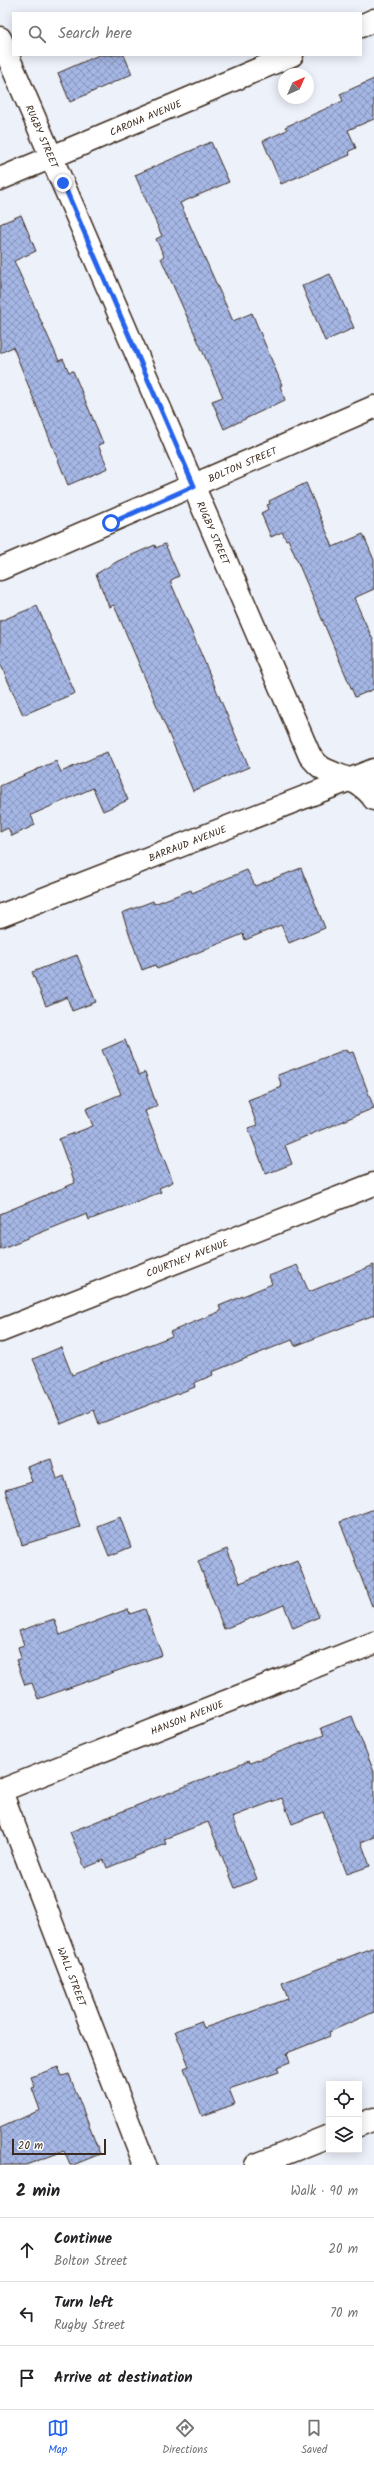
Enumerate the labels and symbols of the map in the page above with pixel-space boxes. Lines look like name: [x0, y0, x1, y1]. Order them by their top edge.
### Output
north arrow: [278, 68, 314, 104]
street label: CARONA AVENUE: [107, 95, 185, 141]
street label: RUGBY STREET: [21, 102, 63, 172]
route end: [54, 174, 72, 192]
street label: BOLTON STREET: [206, 442, 281, 487]
street label: RUGBY STREET: [192, 499, 234, 569]
route start: [102, 514, 120, 532]
street label: BARRAUD AVENUE: [146, 821, 230, 866]
street label: COURTNEY AVENUE: [144, 1235, 232, 1282]
street label: HANSON AVENUE: [148, 1696, 227, 1740]
street label: WALL STREET: [53, 1945, 91, 2010]
scale bar: [12, 2137, 106, 2156]

